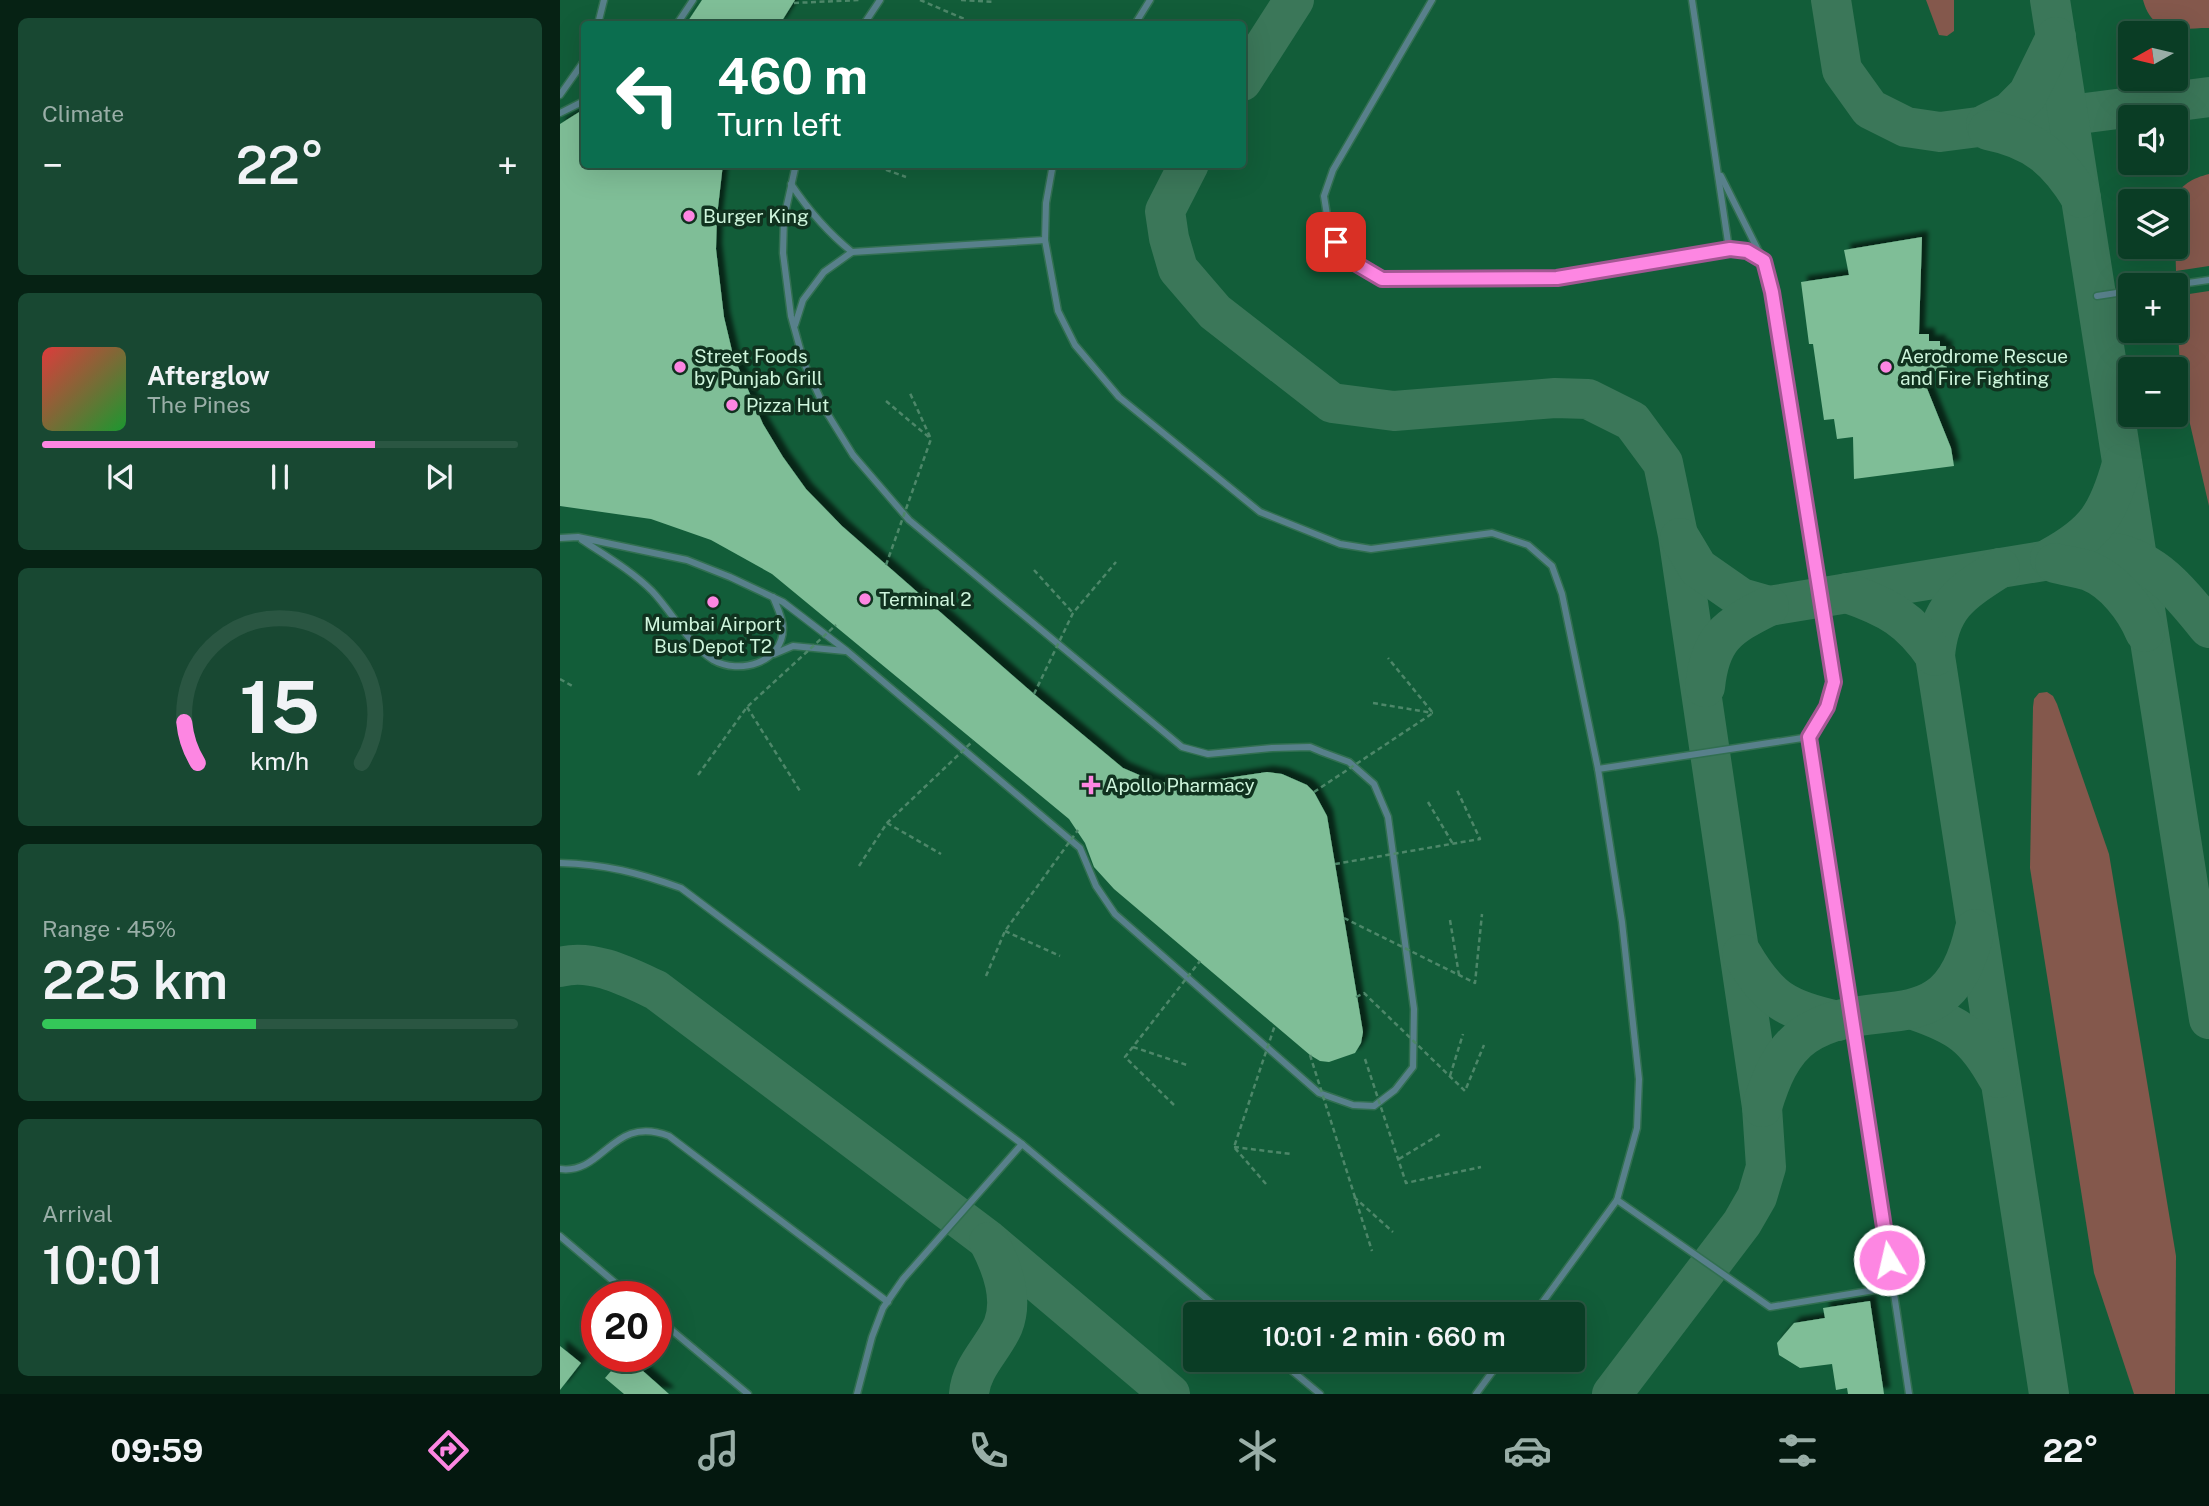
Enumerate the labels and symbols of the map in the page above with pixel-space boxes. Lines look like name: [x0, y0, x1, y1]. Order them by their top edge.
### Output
north arrow: [2118, 21, 2188, 91]
place label: Burger King: [703, 205, 809, 227]
marker: Burger King: [681, 208, 697, 224]
pin: [1306, 212, 1366, 272]
place label: Street Foods by Punjab Grill: [694, 345, 823, 389]
place label: Aerodrome Rescue and Fire Fighting: [1900, 345, 2068, 389]
marker: Street Foods by Punjab Grill: [672, 359, 688, 375]
marker: Aerodrome Rescue and Fire Fighting: [1878, 359, 1894, 375]
place label: Pizza Hut: [746, 394, 829, 416]
marker: Pizza Hut: [724, 397, 740, 413]
place label: Terminal 2: [879, 588, 972, 610]
marker: Terminal 2: [857, 591, 873, 607]
marker: Mumbai Airport Bus Depot T2: [705, 594, 721, 610]
place label: Mumbai Airport Bus Depot T2: [644, 613, 782, 657]
place label: Apollo Pharmacy: [1105, 774, 1255, 796]
marker: Apollo Pharmacy: [1083, 777, 1099, 793]
position arrow: [1852, 1223, 1926, 1297]
speed limit sign: 20: [581, 1281, 672, 1372]

